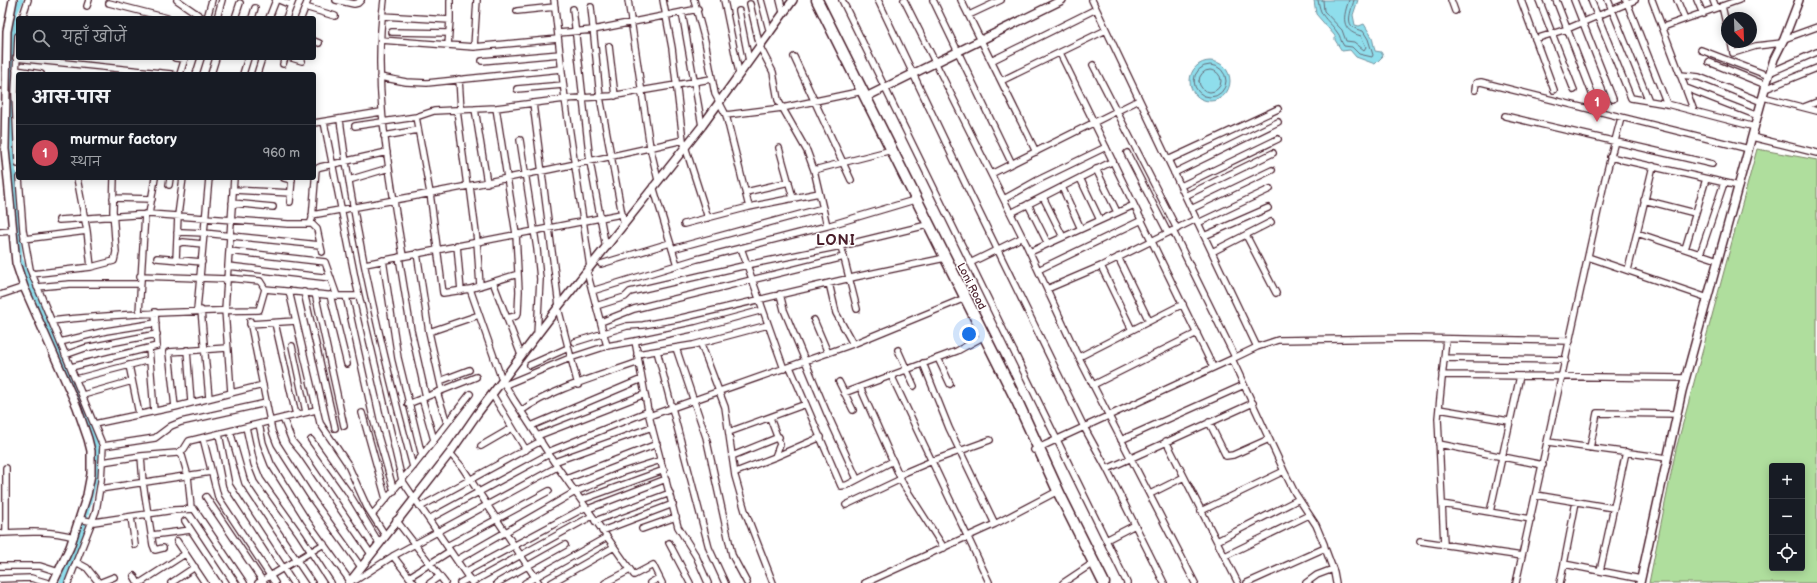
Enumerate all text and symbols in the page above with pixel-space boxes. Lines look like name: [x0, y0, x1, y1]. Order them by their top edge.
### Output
north arrow: [1721, 12, 1757, 48]
search box: [16, 16, 316, 60]
icon: search: [30, 27, 52, 49]
text: यहाँ खोजें: [62, 28, 127, 47]
text: आस-पास: [32, 88, 110, 108]
pin: 1: [1584, 89, 1610, 122]
text: murmur factory: [70, 130, 177, 149]
text: 1: [42, 145, 48, 161]
text: 960 m: [263, 145, 300, 161]
text: स्थान: [70, 154, 101, 170]
district label: LONI: [816, 231, 856, 250]
street label: Loni Road: [954, 261, 989, 312]
your location: [959, 324, 979, 344]
map controls: [1769, 463, 1805, 571]
button: +: [1769, 463, 1805, 499]
button: −: [1769, 499, 1805, 535]
button: locate: [1769, 535, 1805, 571]

